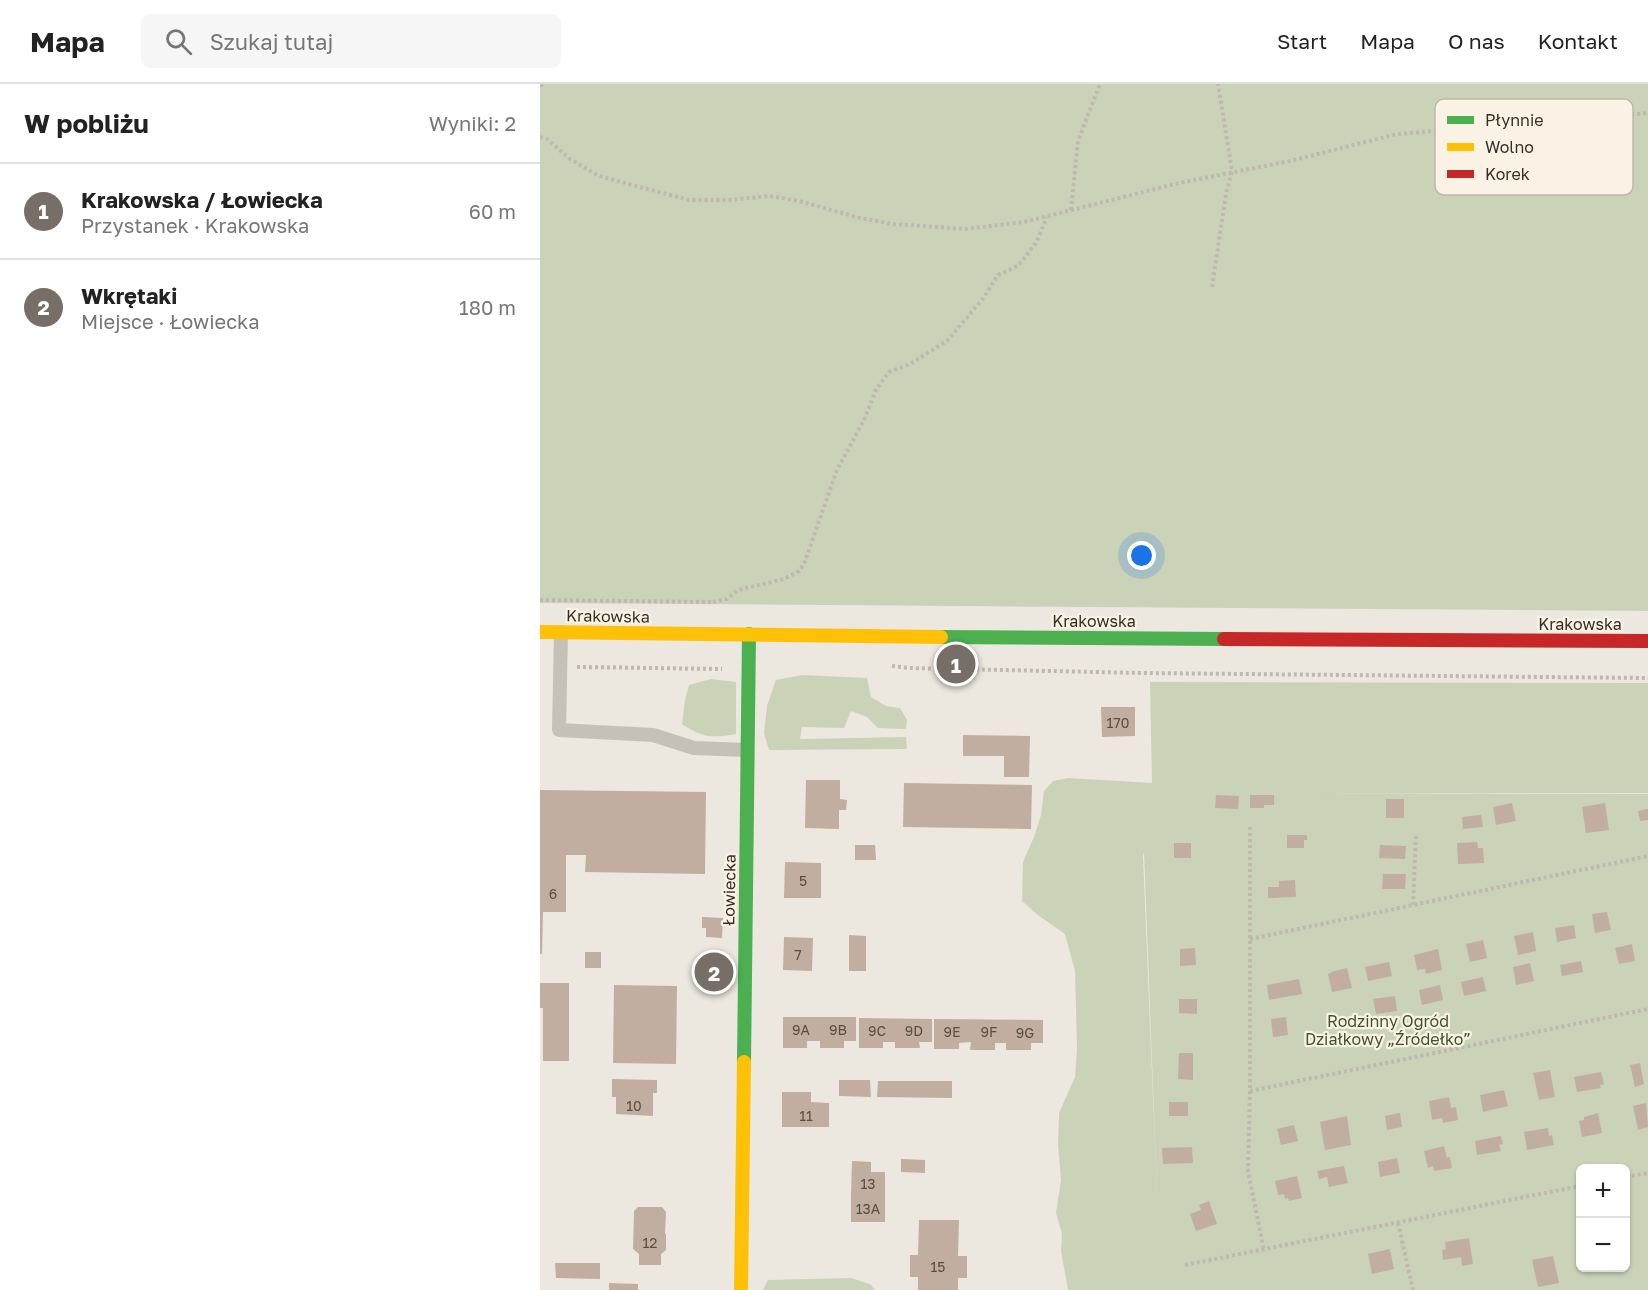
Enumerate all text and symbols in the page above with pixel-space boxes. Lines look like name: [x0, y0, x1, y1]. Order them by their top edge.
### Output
search box: [141, 14, 561, 68]
text: Mapa: [30, 25, 105, 58]
icon: search: [162, 25, 195, 58]
text: Szukaj tutaj: [210, 28, 333, 55]
text: Start: [1277, 28, 1327, 54]
text: Mapa: [1360, 28, 1415, 54]
text: O nas: [1448, 28, 1505, 54]
text: Kontakt: [1538, 28, 1618, 54]
legend: [1435, 99, 1633, 195]
text: W pobliżu: [24, 108, 149, 139]
text: Płynnie: [1485, 110, 1543, 130]
text: Wyniki: 2: [429, 111, 516, 135]
text: Wolno: [1485, 137, 1534, 157]
text: Korek: [1485, 164, 1530, 184]
text: Krakowska / Łowiecka: [81, 186, 323, 213]
text: 1: [38, 199, 49, 223]
text: 60 m: [469, 199, 516, 223]
text: Przystanek · Krakowska: [81, 213, 309, 237]
text: Wkrętaki: [81, 282, 177, 309]
text: 2: [37, 295, 50, 319]
text: 180 m: [459, 295, 516, 319]
text: Miejsce · Łowiecka: [81, 309, 259, 333]
your location: [1127, 541, 1156, 570]
street label: Krakowska: [566, 605, 650, 627]
street label: Krakowska: [1052, 611, 1136, 631]
street label: Krakowska: [1538, 614, 1622, 634]
pin: 1: [936, 642, 976, 686]
house number: 170: [1107, 714, 1129, 731]
street label: Łowiecka: [718, 854, 740, 926]
house number: 5: [799, 872, 807, 889]
house number: 6: [549, 885, 557, 902]
house number: 7: [794, 946, 802, 963]
pin: 2: [694, 950, 734, 994]
park label: Rodzinny Ogród Działkowy „Źródełko”: [1305, 1011, 1471, 1049]
house number: 9A: [792, 1021, 811, 1038]
house number: 9B: [829, 1021, 847, 1038]
house number: 9C: [868, 1022, 886, 1039]
house number: 9D: [905, 1022, 923, 1039]
house number: 9E: [943, 1023, 961, 1040]
house number: 9F: [981, 1023, 997, 1040]
house number: 9G: [1016, 1024, 1034, 1041]
house number: 10: [626, 1097, 642, 1114]
house number: 11: [799, 1107, 813, 1124]
map controls: [1576, 1164, 1630, 1272]
button: +: [1576, 1164, 1630, 1218]
house number: 13: [861, 1175, 875, 1192]
house number: 13A: [856, 1200, 881, 1217]
button: −: [1576, 1218, 1630, 1272]
house number: 12: [643, 1234, 657, 1251]
house number: 15: [931, 1258, 945, 1275]

